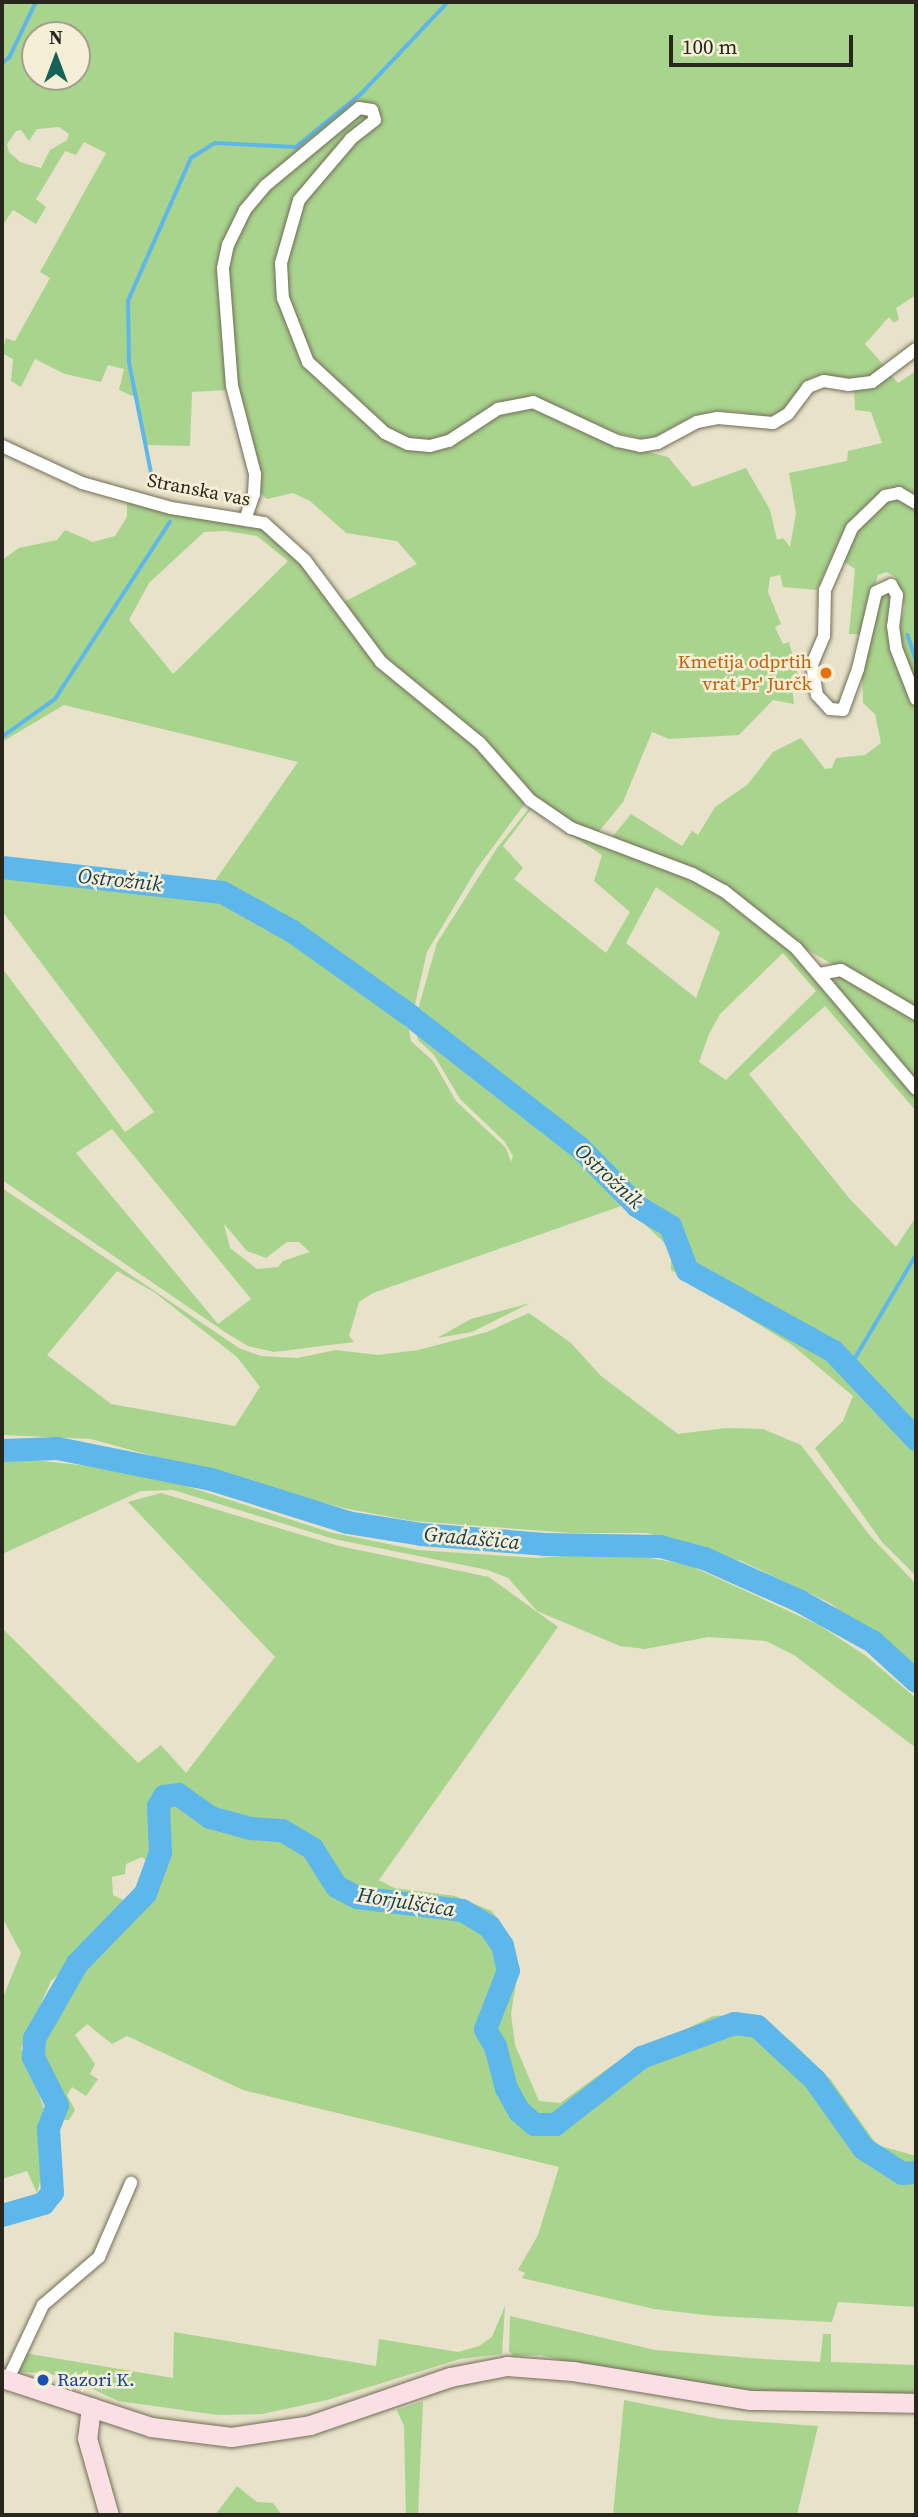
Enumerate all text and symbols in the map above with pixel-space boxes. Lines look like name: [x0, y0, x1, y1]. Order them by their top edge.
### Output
north arrow: [21, 21, 91, 91]
scale bar: [673, 21, 857, 65]
text: N: [49, 24, 63, 50]
text: 100 m: [682, 32, 737, 61]
street label: Stranska vas: [146, 469, 252, 511]
place label: Kmetija odprtih vrat Pr' Jurčk: [678, 651, 812, 695]
marker: Kmetija odprtih vrat Pr' Jurčk: [818, 665, 834, 681]
water label: Ostrožnik: [77, 863, 163, 897]
water label: Ostrožnik: [570, 1138, 648, 1214]
water label: Gradaščica: [423, 1521, 521, 1555]
water label: Horjulščica: [355, 1882, 457, 1922]
place label: Razori K.: [57, 2369, 135, 2391]
marker: Razori K.: [35, 2372, 51, 2388]

